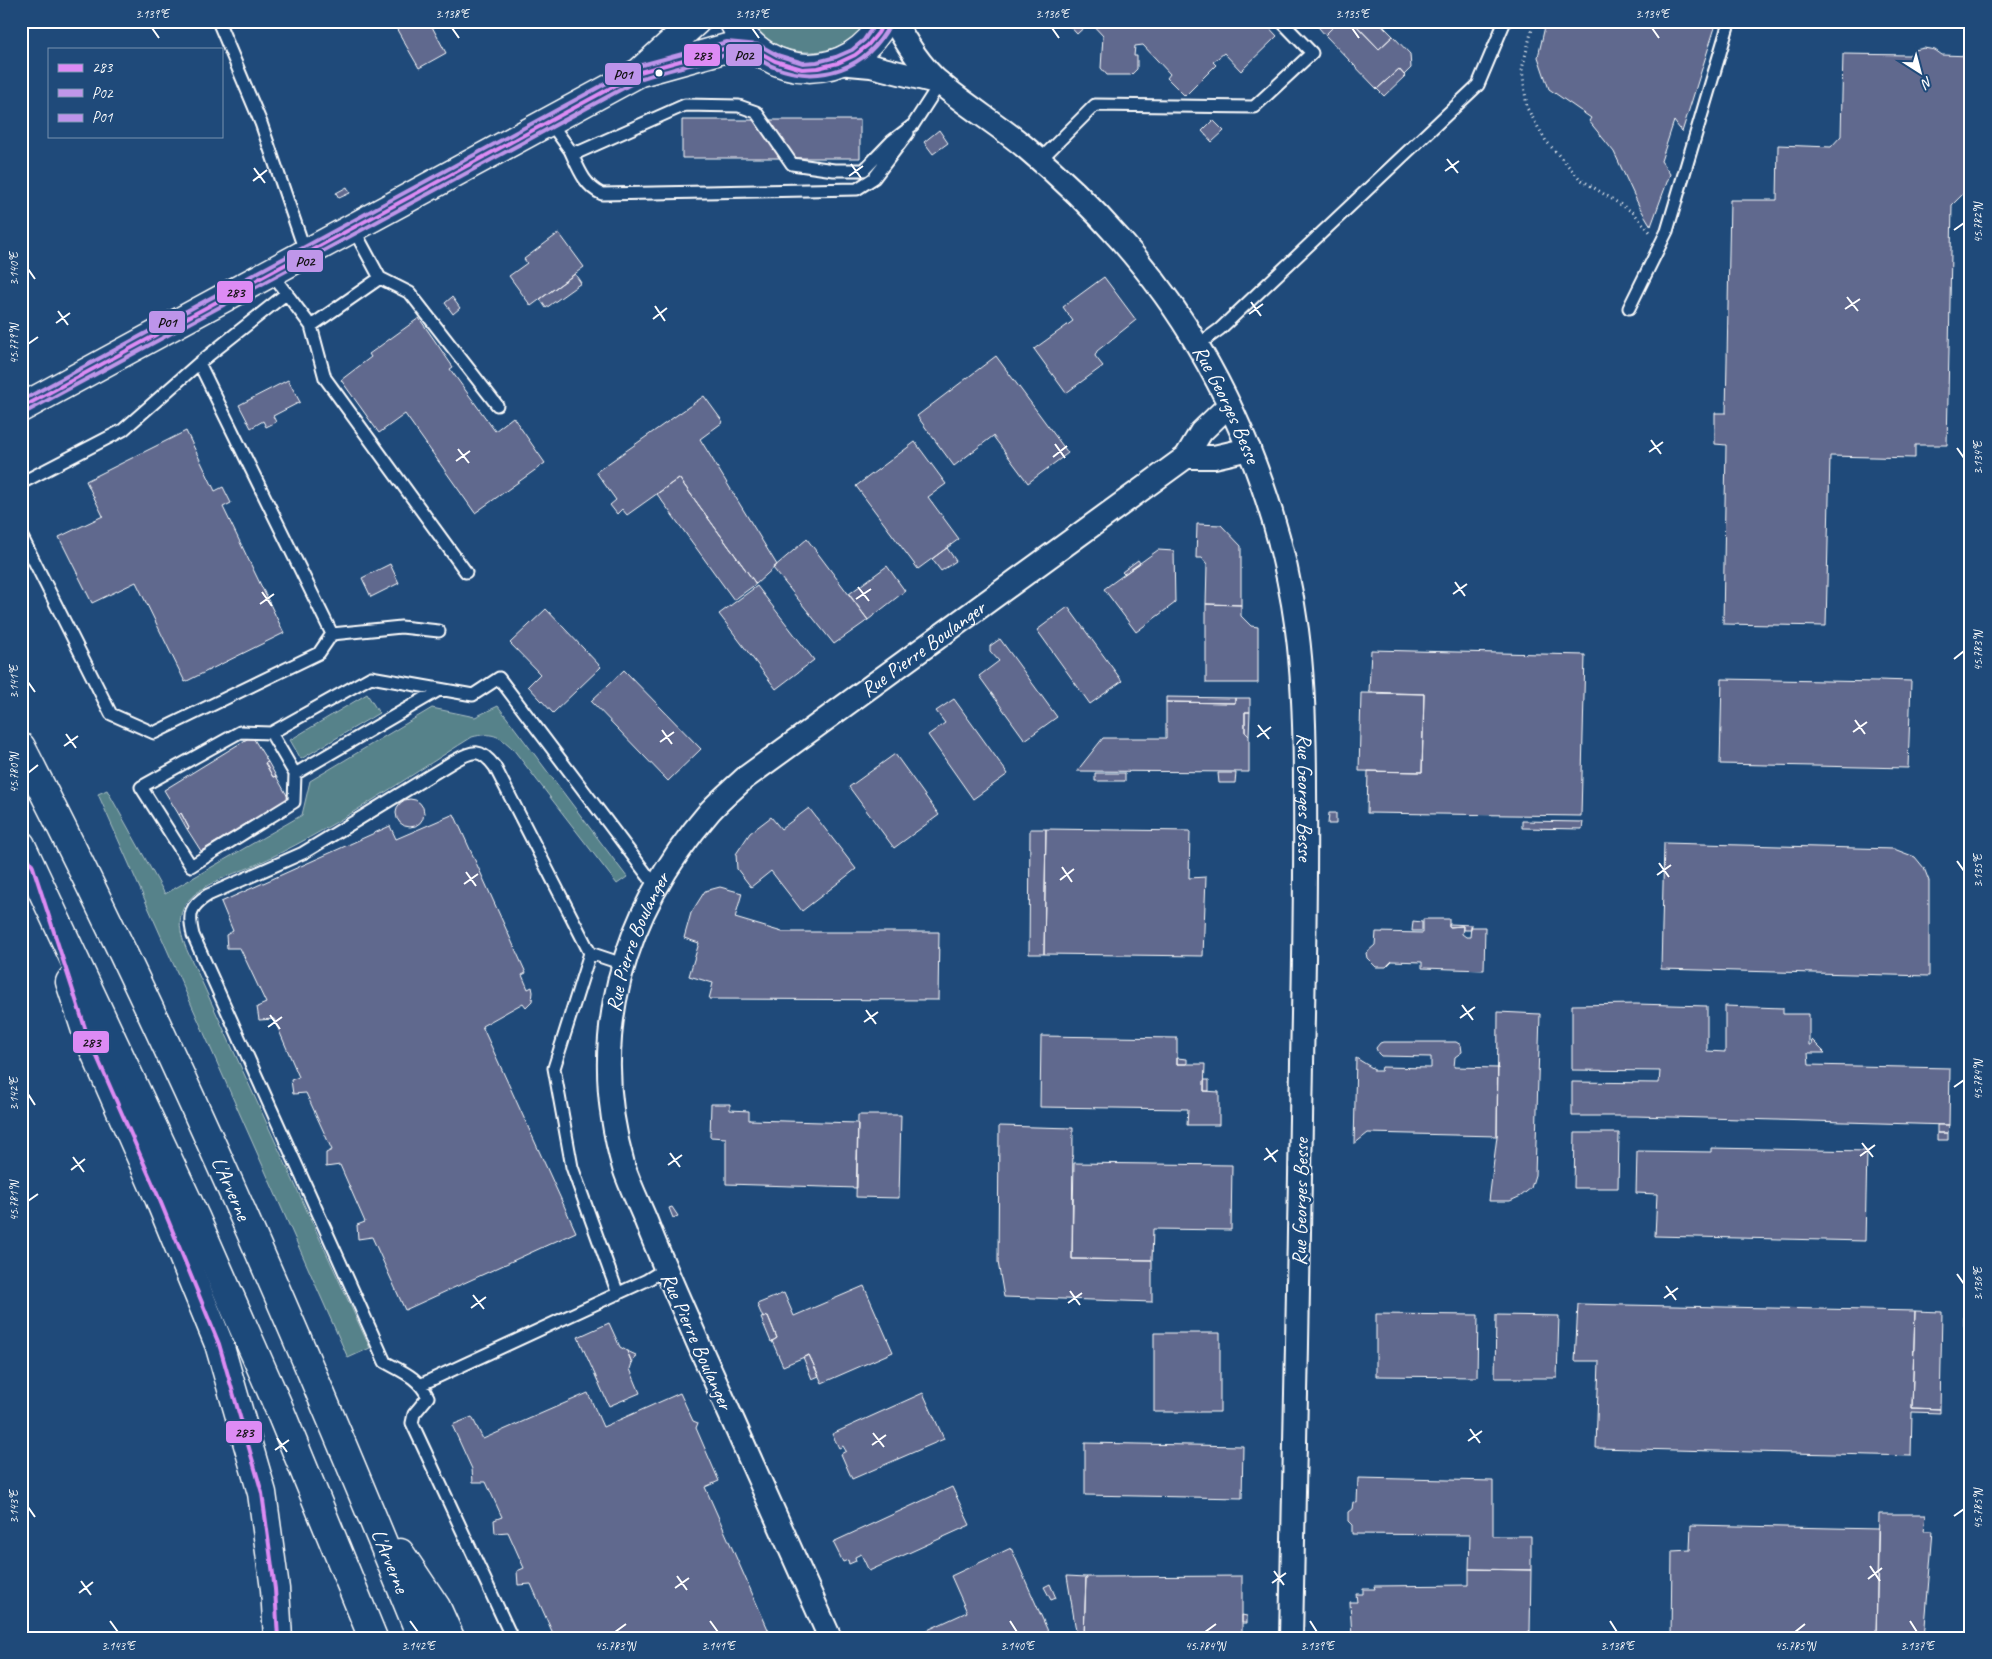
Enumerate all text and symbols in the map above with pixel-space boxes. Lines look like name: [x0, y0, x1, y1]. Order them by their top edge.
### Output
text: 3.139°E: [135, 6, 171, 22]
text: 3.138°E: [435, 6, 471, 22]
text: 3.137°E: [735, 6, 771, 22]
text: 3.136°E: [1035, 6, 1071, 22]
text: 3.135°E: [1335, 6, 1371, 22]
text: 3.134°E: [1635, 6, 1671, 22]
line badge: 283: [683, 43, 721, 67]
line badge: P02: [725, 43, 763, 67]
text: 283: [693, 47, 713, 64]
text: P02: [734, 47, 755, 64]
legend: [48, 48, 222, 138]
north arrow: [1894, 48, 1944, 98]
text: 283: [92, 58, 114, 77]
line badge: P01: [604, 62, 642, 86]
text: P01: [613, 66, 634, 83]
unlabelled marker: [654, 68, 664, 78]
text: N: [1917, 73, 1936, 93]
text: P02: [92, 84, 114, 103]
text: P01: [92, 108, 114, 127]
text: 45.782°N: [1970, 201, 1986, 243]
line badge: P02: [286, 249, 324, 273]
text: 3.140°E: [6, 250, 22, 286]
text: P02: [295, 253, 316, 270]
line badge: 283: [216, 280, 254, 304]
text: 283: [226, 284, 246, 301]
line badge: P01: [148, 310, 186, 334]
text: P01: [157, 314, 178, 331]
text: 45.779°N: [6, 322, 22, 364]
street label: Rue Georges Besse: [1187, 340, 1267, 469]
text: 3.134°E: [1970, 439, 1986, 475]
street label: Rue Pierre Boulanger: [856, 594, 991, 702]
text: 45.783°N: [1970, 629, 1986, 671]
text: 3.141°E: [6, 663, 22, 699]
street label: Rue Georges Besse: [1291, 733, 1318, 863]
text: 45.780°N: [6, 751, 22, 793]
text: 3.135°E: [1970, 852, 1986, 888]
street label: Rue Pierre Boulanger: [600, 866, 676, 1014]
line badge: 283: [72, 1030, 110, 1054]
text: 283: [82, 1034, 102, 1051]
text: 45.784°N: [1970, 1058, 1986, 1100]
text: 3.142°E: [6, 1075, 22, 1111]
street label: Rue Georges Besse: [1286, 1136, 1314, 1266]
street label: L'Arverne: [206, 1152, 257, 1225]
text: 45.781°N: [6, 1179, 22, 1221]
text: 3.136°E: [1970, 1265, 1986, 1301]
street label: Rue Pierre Boulanger: [655, 1268, 739, 1415]
line badge: 283: [225, 1420, 263, 1444]
text: 283: [235, 1424, 255, 1441]
text: 45.785°N: [1970, 1487, 1986, 1529]
text: 3.143°E: [6, 1488, 22, 1524]
street label: L'Arverne: [366, 1525, 416, 1598]
text: 3.143°E: [101, 1638, 137, 1654]
text: 3.142°E: [401, 1638, 437, 1654]
text: 45.783°N: [595, 1638, 637, 1654]
text: 3.141°E: [701, 1638, 737, 1654]
text: 3.140°E: [1000, 1638, 1036, 1654]
text: 45.784°N: [1185, 1638, 1227, 1654]
text: 3.139°E: [1300, 1638, 1336, 1654]
text: 3.138°E: [1600, 1638, 1636, 1654]
text: 45.785°N: [1775, 1638, 1817, 1654]
text: 3.137°E: [1900, 1638, 1936, 1654]

